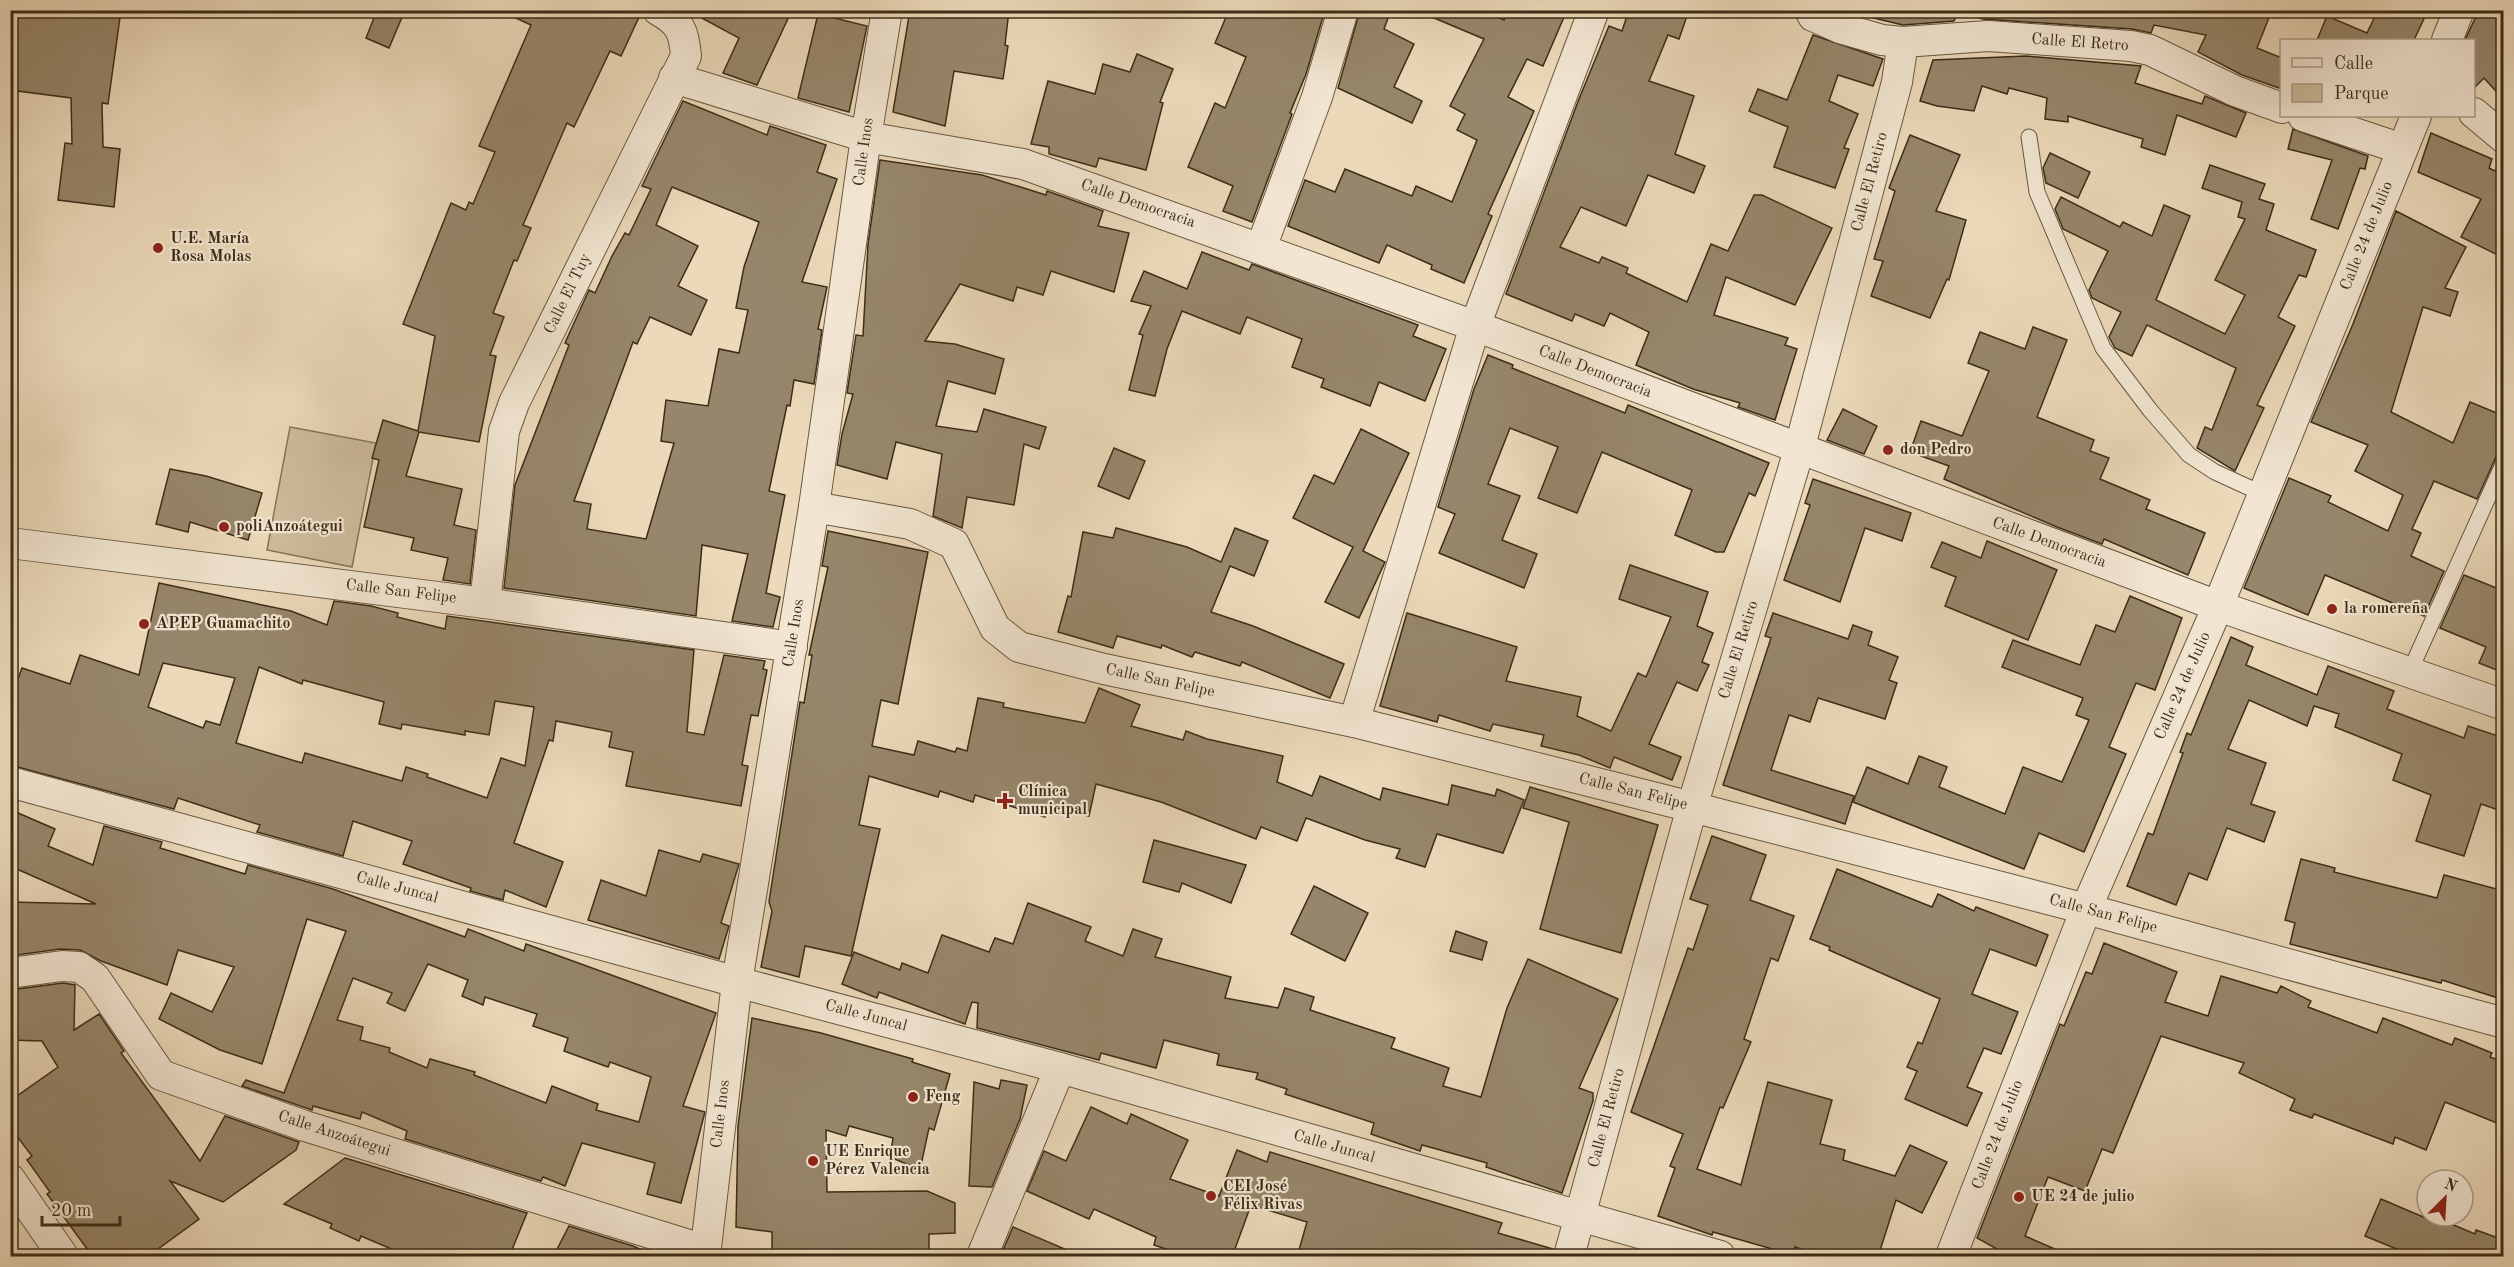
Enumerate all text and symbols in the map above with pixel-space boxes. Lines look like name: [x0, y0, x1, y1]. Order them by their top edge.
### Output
street label: Calle El Retro: [2031, 32, 2129, 54]
legend: [2280, 39, 2475, 117]
text: Calle: [2334, 55, 2373, 73]
text: Parque: [2334, 85, 2389, 103]
street label: Calle Inos: [851, 117, 877, 187]
street label: Calle El Retiro: [1849, 131, 1891, 233]
street label: Calle Democracia: [1079, 177, 1198, 231]
street label: Calle 24 de Julio: [2338, 179, 2396, 293]
place label: U.E. María Rosa Molas: [170, 231, 252, 265]
marker: U.E. María Rosa Molas: [151, 241, 165, 255]
street label: Calle El Tuy: [542, 251, 595, 337]
street label: Calle Democracia: [1536, 343, 1654, 401]
place label: don Pedro: [1900, 442, 1972, 458]
marker: don Pedro: [1881, 443, 1895, 457]
street label: Calle Democracia: [1990, 515, 2108, 571]
place label: poliAnzoátegui: [236, 519, 343, 535]
marker: poliAnzoátegui: [217, 520, 231, 534]
street label: Calle San Felipe: [345, 577, 457, 607]
street label: Calle Inos: [781, 598, 807, 668]
street label: Calle El Retiro: [1716, 599, 1762, 701]
place label: la romereña: [2344, 601, 2428, 617]
marker: la romereña: [2325, 602, 2339, 616]
place label: APEP Guamachito: [156, 616, 291, 632]
marker: APEP Guamachito: [137, 617, 151, 631]
street label: Calle 24 de Julio: [2152, 630, 2214, 742]
street label: Calle San Felipe: [1104, 662, 1216, 700]
street label: Calle San Felipe: [1577, 771, 1689, 813]
place label: Clínica municipal: [1018, 784, 1087, 818]
marker: Clínica municipal: [996, 792, 1014, 810]
street label: Calle Juncal: [354, 869, 440, 907]
street label: Calle San Felipe: [2047, 892, 2159, 936]
street label: Calle Juncal: [823, 997, 909, 1035]
street label: Calle El Retiro: [1586, 1067, 1628, 1169]
street label: Calle 24 de Julio: [1970, 1078, 2026, 1192]
street label: Calle Inos: [709, 1079, 733, 1149]
place label: Feng: [925, 1089, 960, 1105]
marker: Feng: [906, 1090, 920, 1104]
street label: Calle Anzoátegui: [276, 1108, 392, 1160]
street label: Calle Juncal: [1291, 1128, 1377, 1166]
place label: UE Enrique Pérez Valencia: [825, 1144, 930, 1178]
marker: UE Enrique Pérez Valencia: [806, 1154, 820, 1168]
north arrow: [2415, 1168, 2475, 1228]
text: N: [2441, 1176, 2460, 1196]
place label: CEI José Félix Rivas: [1223, 1179, 1302, 1213]
scale bar: [42, 1189, 120, 1227]
marker: CEI José Félix Rivas: [1204, 1189, 1218, 1203]
place label: UE 24 de julio: [2031, 1189, 2135, 1205]
marker: UE 24 de julio: [2012, 1190, 2026, 1204]
text: 20 m: [51, 1202, 91, 1220]

